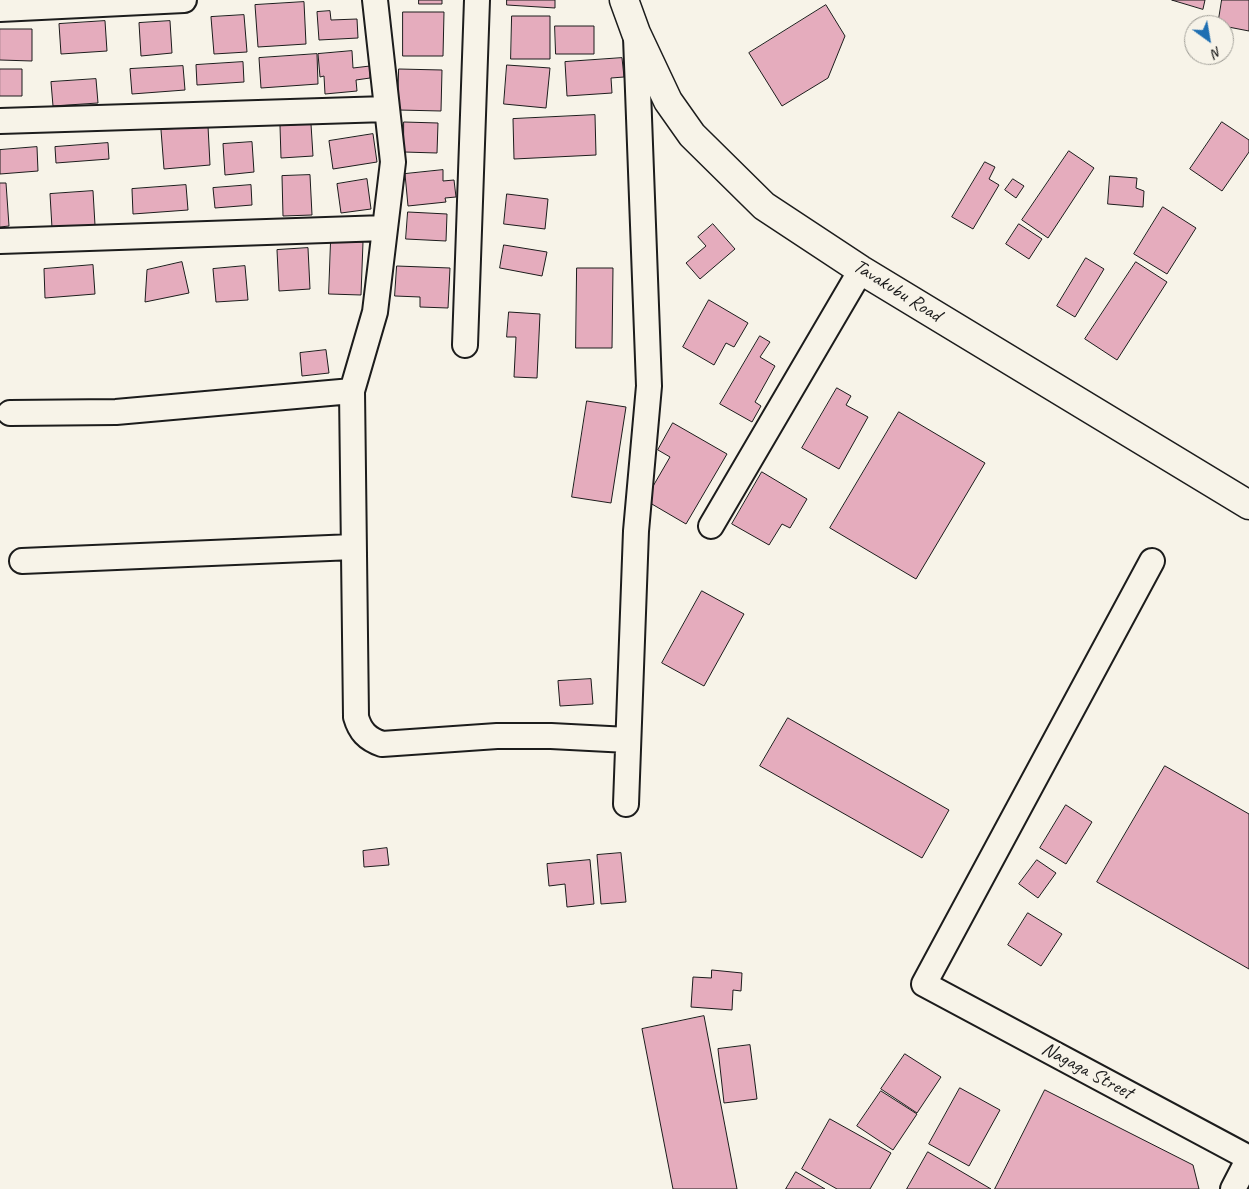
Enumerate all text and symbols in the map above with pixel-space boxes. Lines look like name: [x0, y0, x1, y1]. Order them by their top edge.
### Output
north arrow: [1184, 15, 1234, 65]
text: N: [1209, 43, 1225, 62]
street label: Tavakubu Road: [848, 254, 946, 328]
street label: Nagaga Street: [1037, 1037, 1137, 1105]

